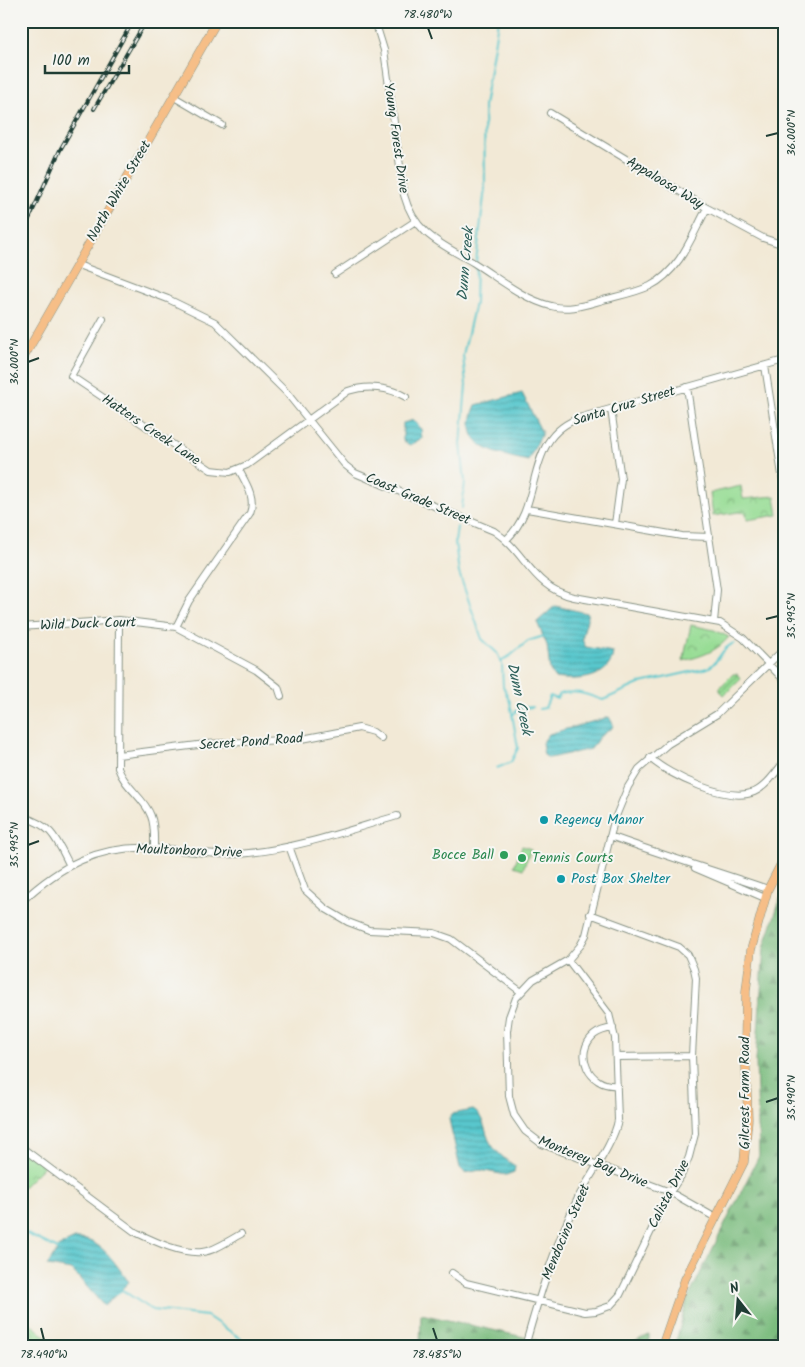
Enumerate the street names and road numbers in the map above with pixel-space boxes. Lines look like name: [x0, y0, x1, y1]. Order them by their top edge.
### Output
street label: Young Forest Drive: [377, 81, 415, 196]
street label: North White Street: [81, 136, 157, 246]
street label: Appaloosa Way: [622, 151, 708, 215]
street label: Santa Cruz Street: [570, 380, 678, 432]
street label: Hatters Creek Lane: [97, 389, 205, 472]
street label: Coast Grade Street: [362, 467, 475, 531]
street label: Wild Duck Court: [40, 611, 137, 637]
street label: Secret Pond Road: [198, 727, 305, 757]
street label: Moultonboro Drive: [136, 838, 243, 864]
street label: Gilcrest Farm Road: [734, 1036, 756, 1149]
street label: Monterey Bay Drive: [535, 1130, 652, 1194]
street label: Calista Drive: [642, 1155, 696, 1232]
street label: Mendocino Street: [536, 1180, 596, 1284]

